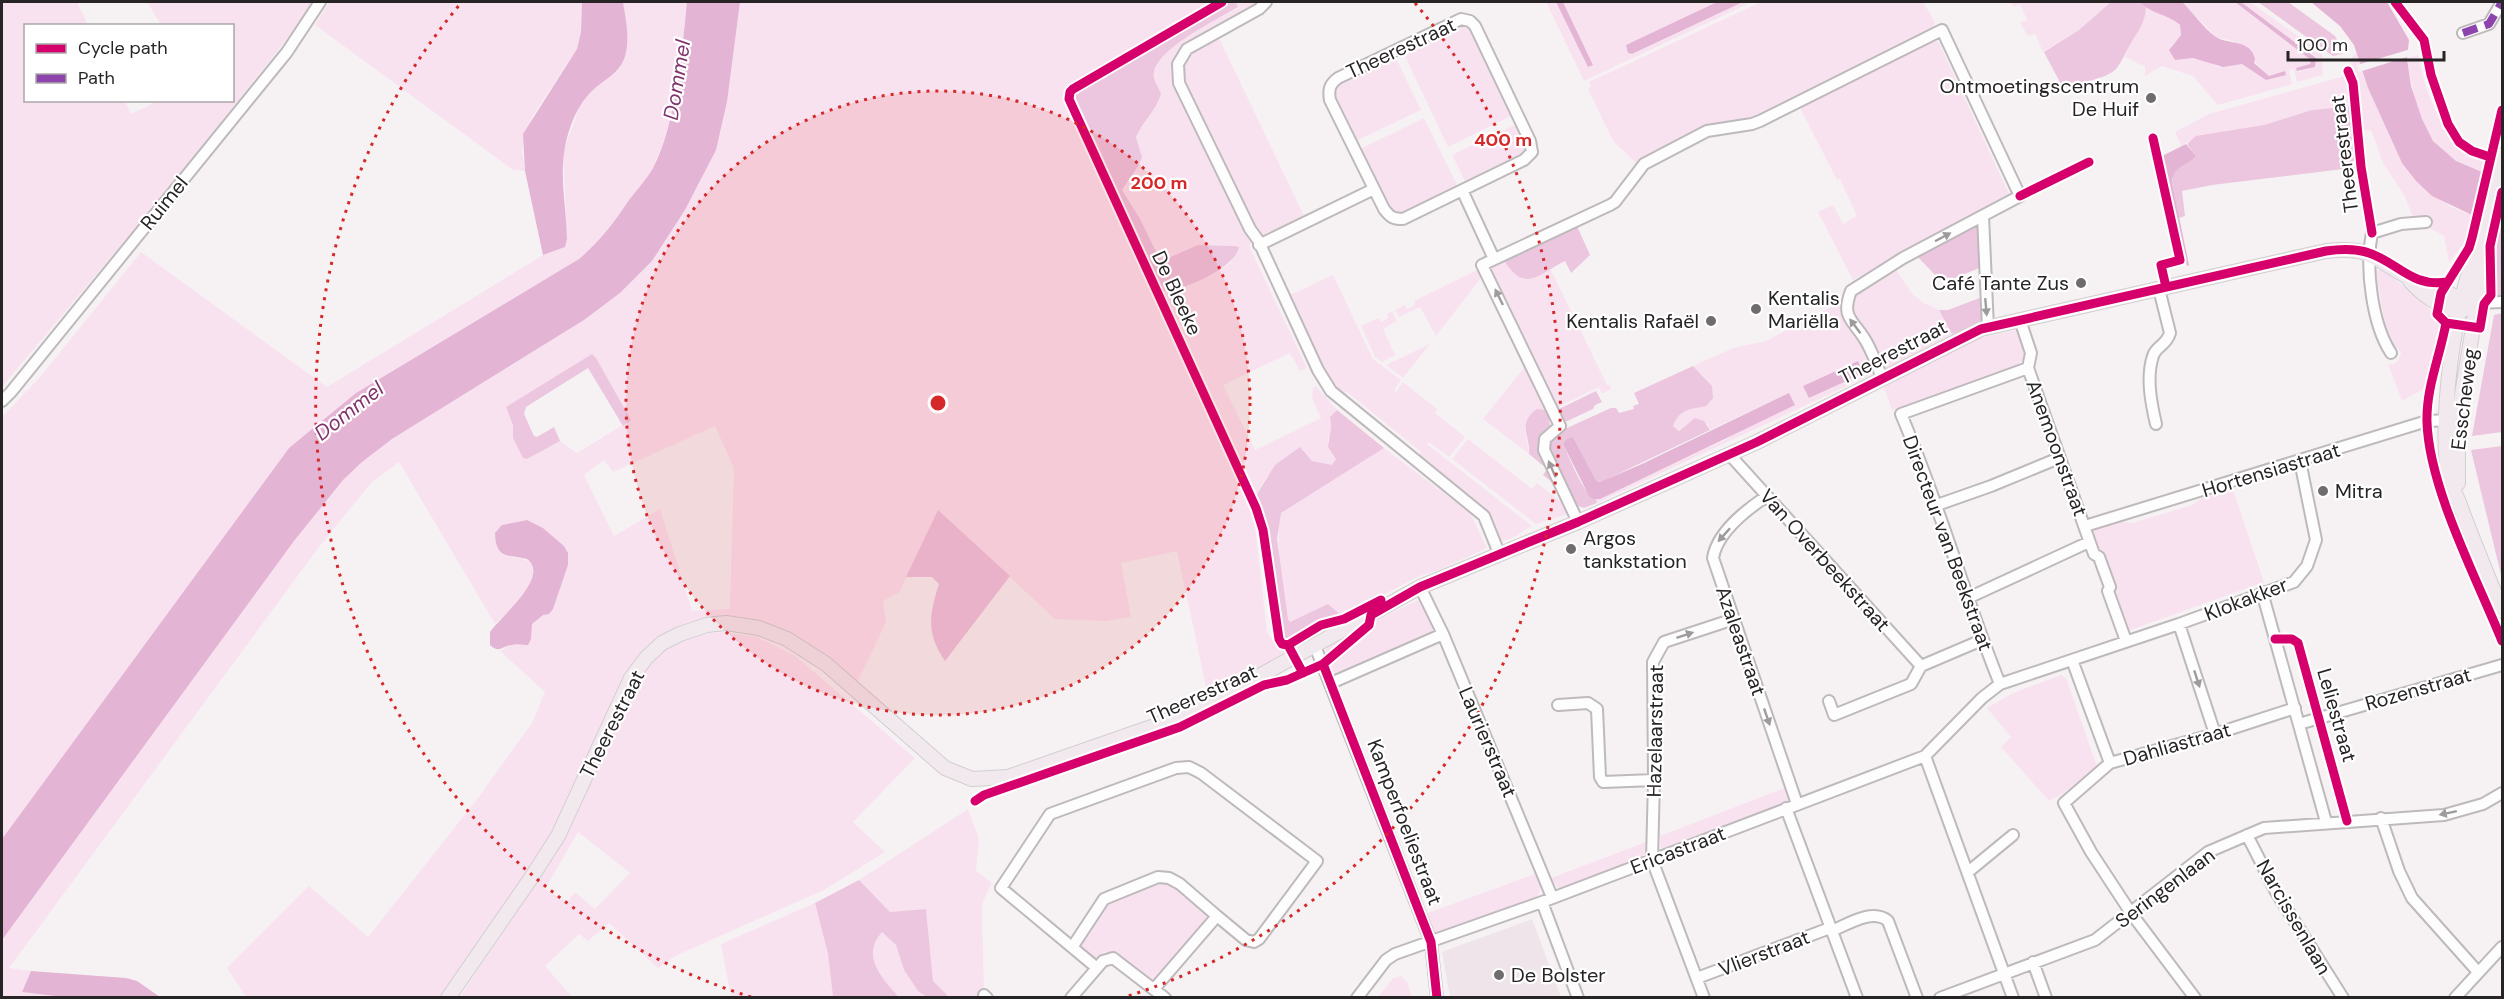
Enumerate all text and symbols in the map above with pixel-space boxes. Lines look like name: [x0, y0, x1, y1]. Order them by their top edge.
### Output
street label: Theerestraat: [1342, 11, 1460, 85]
legend: [24, 24, 234, 102]
scale bar: [2288, 24, 2444, 62]
text: 100 m: [2297, 33, 2348, 57]
text: Cycle path: [78, 36, 168, 60]
water label: Dommel: [657, 38, 697, 122]
text: Path: [78, 66, 115, 90]
place label: Ontmoetingscentrum De Huif: [1939, 73, 2139, 122]
marker: Ontmoetingscentrum De Huif: [2144, 91, 2158, 105]
street label: Theerestraat: [2324, 94, 2364, 214]
text: 400 m: [1474, 128, 1532, 152]
street label: Ruimel: [134, 171, 194, 235]
text: 200 m: [1131, 171, 1187, 195]
one-way arrow: [1935, 232, 1952, 242]
street label: De Bleeke: [1146, 247, 1208, 339]
place label: Café Tante Zus: [1932, 270, 2069, 296]
marker: Café Tante Zus: [2074, 276, 2088, 290]
place label: Kentalis Mariëlla: [1768, 285, 1840, 334]
one-way arrow: [1494, 289, 1503, 306]
one-way arrow: [1981, 298, 1991, 317]
marker: Kentalis Mariëlla: [1749, 302, 1763, 316]
place label: Kentalis Rafaël: [1566, 308, 1699, 334]
marker: Kentalis Rafaël: [1704, 314, 1718, 328]
street label: Theerestraat: [1835, 314, 1952, 390]
one-way arrow: [1849, 318, 1861, 334]
street label: Esscheweg: [2445, 346, 2483, 452]
water label: Dommel: [309, 375, 390, 447]
street label: Anemoonstraat: [2020, 376, 2094, 520]
centre of rings: [928, 393, 948, 413]
street label: Directeur van Beekstraat: [1897, 432, 1999, 654]
street label: Hortensiastraat: [2199, 437, 2343, 503]
one-way arrow: [1548, 461, 1557, 478]
place label: Mitra: [2335, 478, 2383, 504]
street label: Van Overbeekstraat: [1754, 483, 1896, 637]
marker: Mitra: [2316, 484, 2330, 498]
place label: Argos tankstation: [1583, 525, 1687, 574]
one-way arrow: [1717, 527, 1731, 542]
marker: Argos tankstation: [1564, 542, 1578, 556]
street label: Klokakker: [2201, 571, 2291, 627]
street label: Azaleastraat: [1710, 583, 1772, 699]
one-way arrow: [1676, 630, 1694, 639]
street label: Theerestraat: [1143, 658, 1261, 730]
street label: Rozenstraat: [2362, 661, 2474, 717]
street label: Hazelaarstraat: [1641, 664, 1669, 798]
street label: Theerestraat: [574, 665, 650, 782]
street label: Leliestraat: [2311, 665, 2363, 765]
one-way arrow: [2193, 670, 2202, 688]
street label: Laurierstraat: [1453, 683, 1523, 802]
one-way arrow: [1763, 708, 1773, 726]
street label: Dahliastraat: [2120, 716, 2234, 772]
street label: Kamperfoeliestraat: [1361, 735, 1449, 909]
one-way arrow: [2439, 809, 2457, 819]
street label: Ericastraat: [1627, 820, 1729, 880]
street label: Seringenlaan: [2110, 842, 2220, 934]
street label: Narcissenlaan: [2251, 855, 2337, 979]
street label: Vlierstraat: [1715, 924, 1813, 982]
place label: De Bolster: [1511, 962, 1606, 988]
marker: De Bolster: [1492, 968, 1506, 982]

